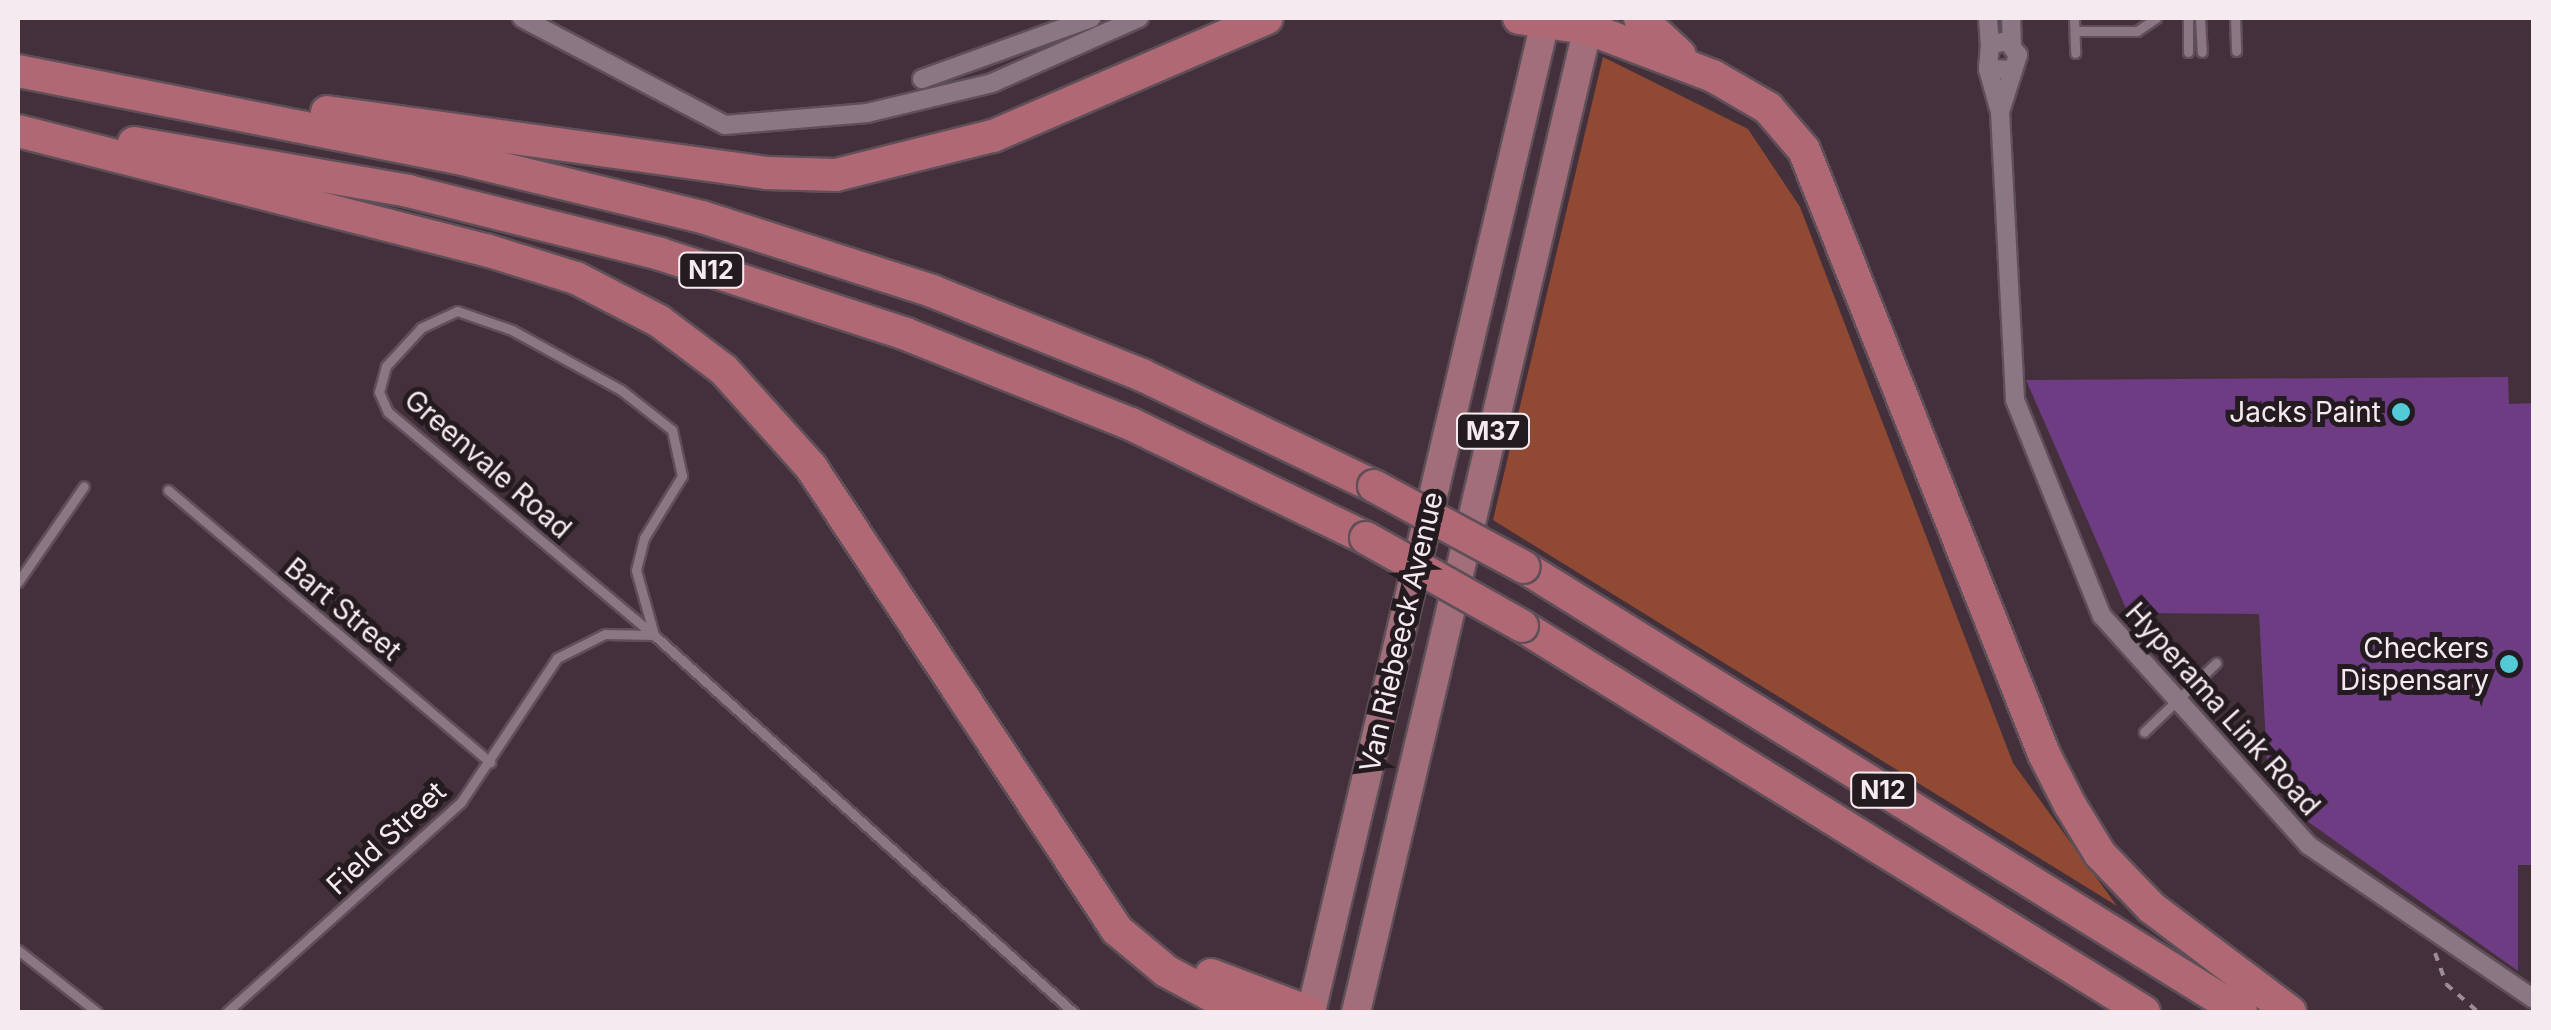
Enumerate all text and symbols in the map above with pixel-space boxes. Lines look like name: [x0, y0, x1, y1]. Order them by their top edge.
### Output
road number: N12: [676, 250, 746, 290]
street label: Greenvale Road: [398, 383, 578, 545]
place label: Jacks Paint: [2229, 395, 2381, 429]
marker: Jacks Paint: [2390, 401, 2412, 423]
road number: M37: [1456, 411, 1530, 451]
street label: Van Riebeeck Avenue: [1352, 489, 1450, 775]
street label: Bart Street: [278, 551, 408, 667]
street label: Hyperama Link Road: [2119, 596, 2327, 822]
place label: Checkers Dispensary: [2340, 631, 2489, 697]
marker: Checkers Dispensary: [2498, 653, 2520, 675]
road number: N12: [1848, 770, 1918, 810]
street label: Field Street: [320, 774, 452, 902]

